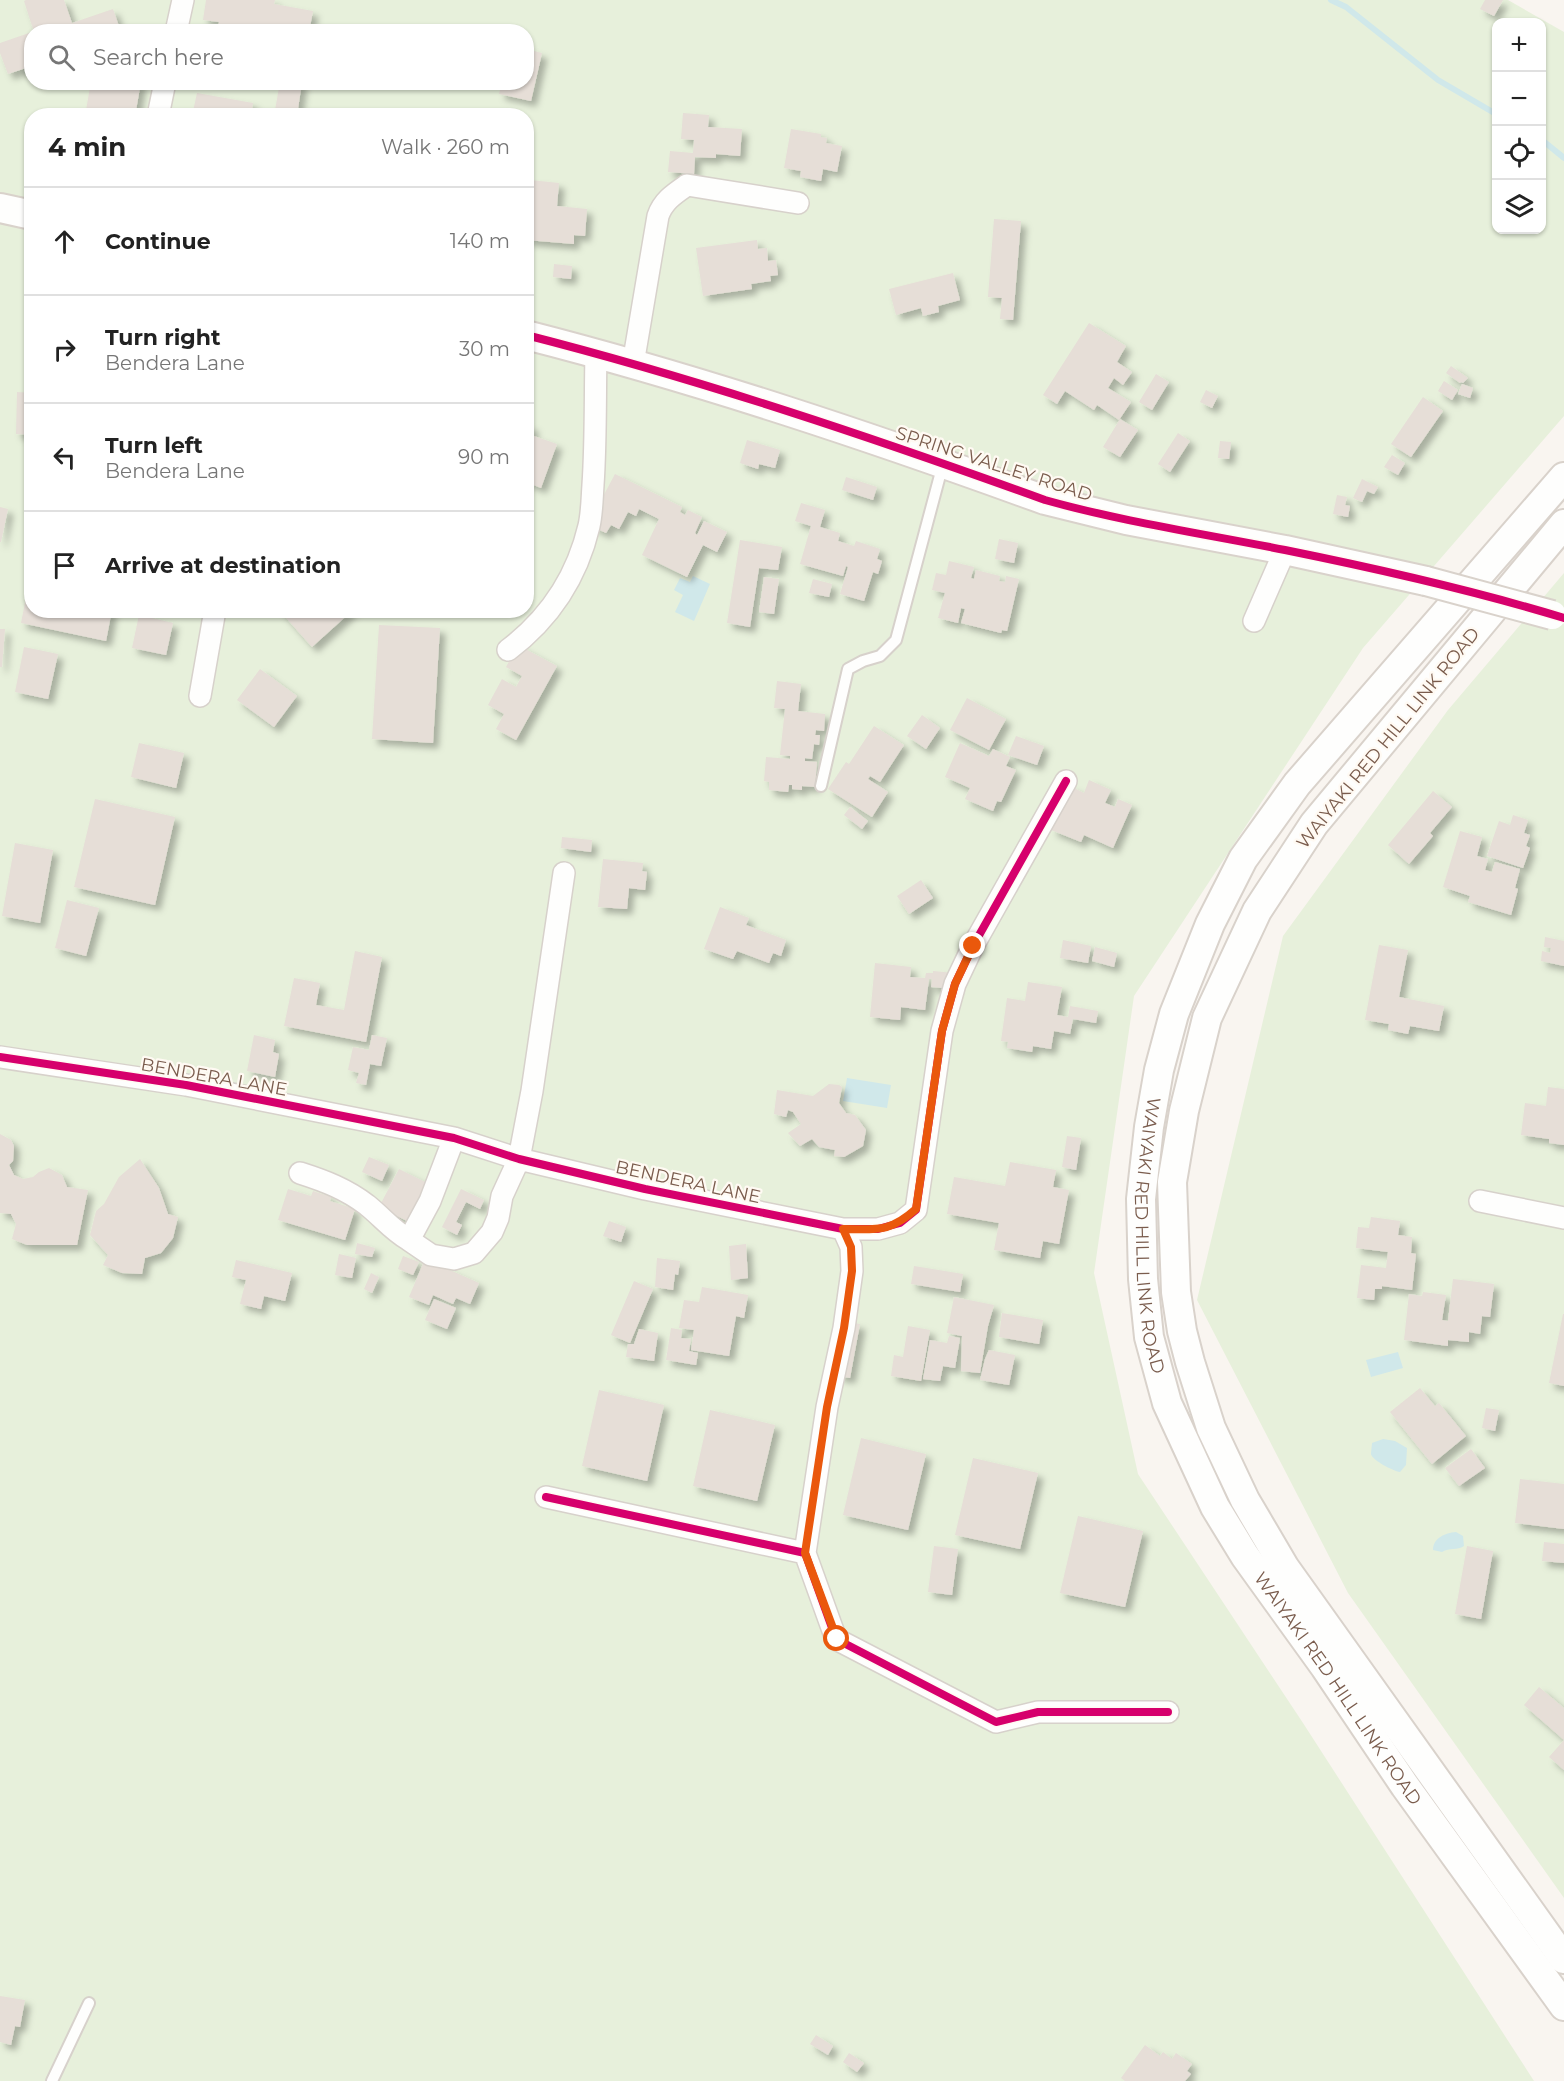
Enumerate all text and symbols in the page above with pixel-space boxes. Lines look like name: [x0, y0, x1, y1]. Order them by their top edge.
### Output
map controls: [1492, 18, 1546, 234]
button: +: [1492, 18, 1546, 72]
search box: [24, 24, 534, 90]
icon: search: [45, 41, 78, 74]
text: Search here: [93, 44, 224, 71]
button: −: [1492, 72, 1546, 126]
button: locate: [1492, 126, 1546, 180]
text: 4 min: [48, 131, 126, 163]
text: Walk · 260 m: [381, 135, 510, 159]
button: layers: [1492, 180, 1546, 234]
icon: ahead: [48, 225, 81, 258]
text: Continue: [105, 228, 211, 255]
text: 140 m: [450, 229, 510, 253]
text: Turn right: [105, 324, 220, 351]
icon: right: [48, 333, 81, 366]
text: 30 m: [459, 337, 510, 361]
text: Bendera Lane: [105, 351, 245, 375]
street label: SPRING VALLEY ROAD: [893, 422, 1095, 506]
text: Turn left: [105, 432, 203, 459]
icon: left: [48, 441, 81, 474]
text: 90 m: [458, 445, 510, 469]
text: Bendera Lane: [105, 459, 245, 483]
icon: arrive: [48, 549, 81, 582]
text: Arrive at destination: [105, 552, 341, 579]
street label: WAIYAKI RED HILL LINK ROAD: [1292, 623, 1484, 853]
route end: [959, 932, 985, 958]
street label: BENDERA LANE: [139, 1053, 289, 1101]
street label: WAIYAKI RED HILL LINK ROAD: [1130, 1095, 1169, 1376]
street label: BENDERA LANE: [613, 1156, 763, 1208]
street label: WAIYAKI RED HILL LINK ROAD: [1249, 1568, 1426, 1809]
route start: [823, 1625, 849, 1651]

